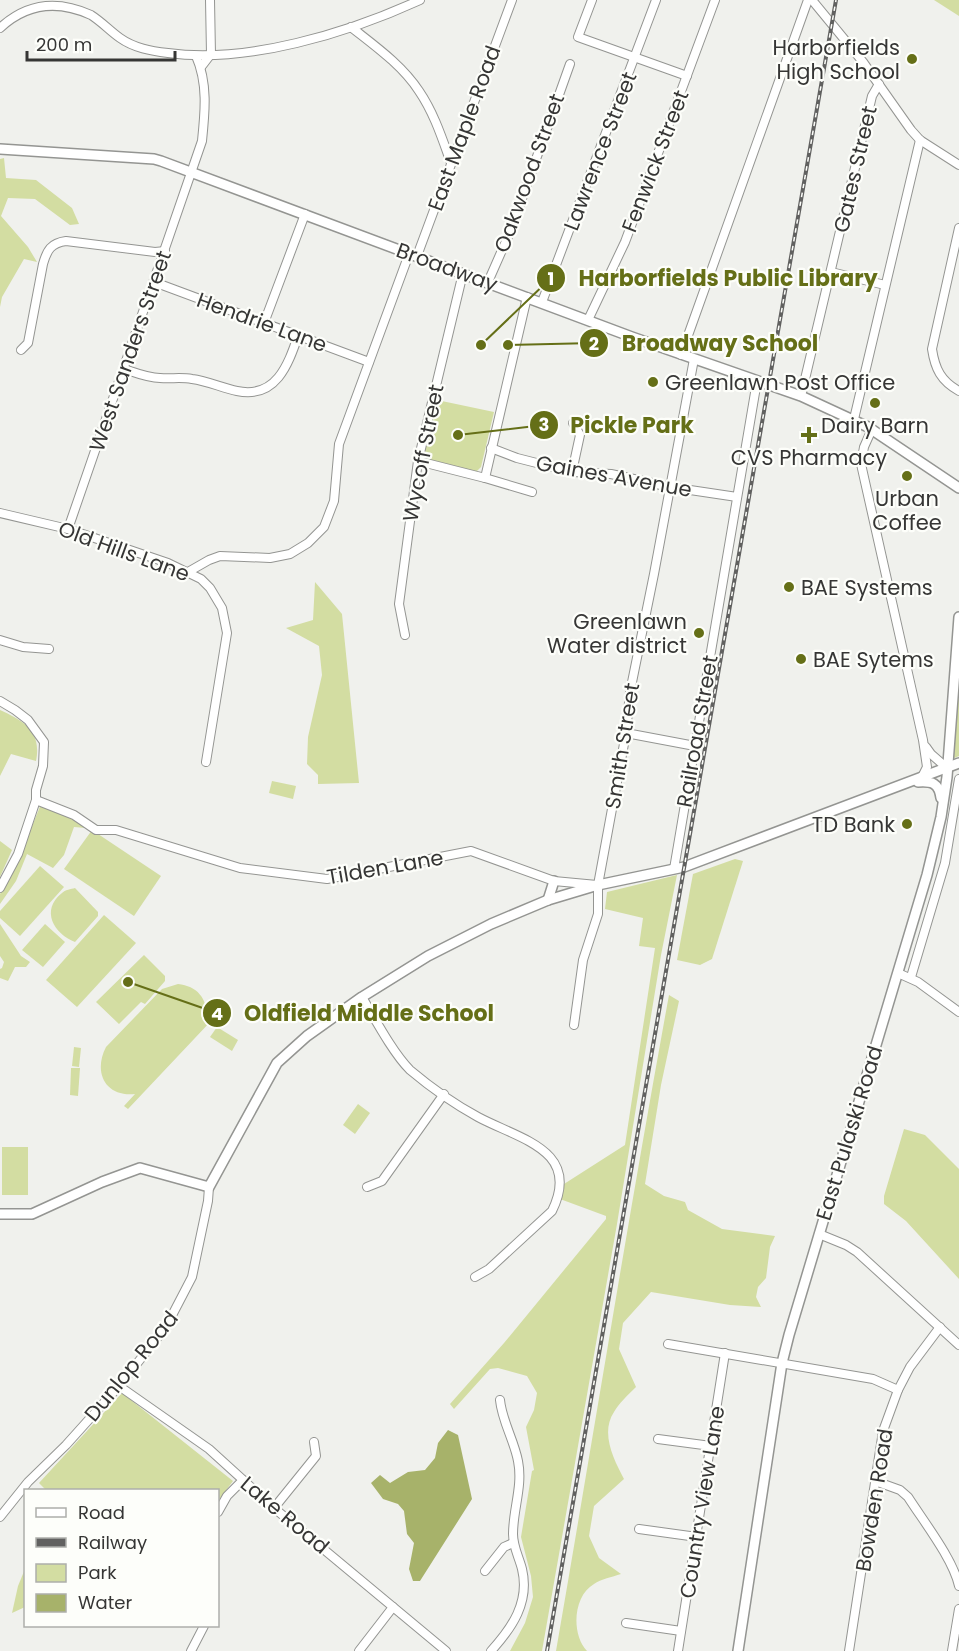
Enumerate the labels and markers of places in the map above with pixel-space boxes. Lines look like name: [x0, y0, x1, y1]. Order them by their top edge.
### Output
place label: Harborfields High School: [773, 33, 900, 86]
marker: Harborfields High School: [905, 52, 919, 66]
callout: Harborfields Public Library: [536, 258, 889, 298]
callout: Broadway School: [579, 323, 830, 363]
place label: Greenlawn Post Office: [665, 368, 895, 397]
marker: Greenlawn Post Office: [646, 375, 660, 389]
marker: Dairy Barn: [868, 396, 882, 410]
callout: Pickle Park: [529, 405, 706, 445]
place label: Dairy Barn: [821, 411, 929, 440]
marker: CVS Pharmacy: [802, 428, 816, 442]
place label: CVS Pharmacy: [731, 443, 887, 472]
marker: Urban Coffee: [900, 469, 914, 483]
place label: Urban Coffee: [872, 484, 942, 537]
place label: BAE Systems: [801, 573, 933, 602]
marker: BAE Systems: [782, 580, 796, 594]
place label: Greenlawn Water district: [547, 607, 687, 660]
marker: Greenlawn Water district: [692, 626, 706, 640]
place label: BAE Sytems: [813, 645, 934, 674]
marker: BAE Sytems: [794, 652, 808, 666]
place label: TD Bank: [812, 810, 895, 839]
marker: TD Bank: [900, 817, 914, 831]
callout: Oldfield Middle School: [202, 993, 506, 1033]

